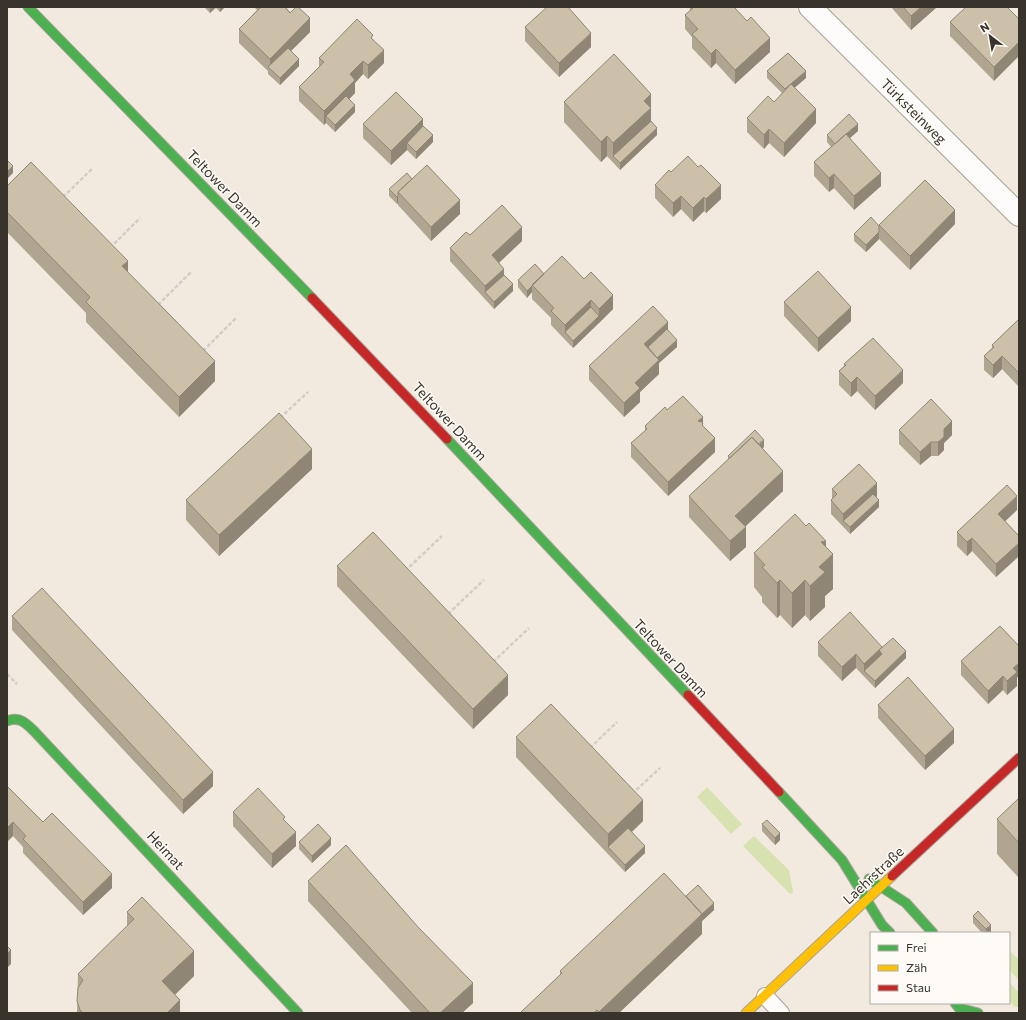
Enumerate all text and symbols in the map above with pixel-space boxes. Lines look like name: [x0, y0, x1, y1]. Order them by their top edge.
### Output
north arrow: [970, 16, 1010, 56]
text: N: [978, 19, 991, 35]
street label: Türksteinweg: [878, 75, 951, 148]
street label: Teltower Damm: [184, 146, 266, 230]
street label: Teltower Damm: [409, 378, 491, 464]
street label: Teltower Damm: [630, 615, 712, 701]
street label: Heimat: [144, 827, 188, 873]
street label: Laehrstraße: [839, 843, 907, 907]
legend: [870, 932, 1010, 1004]
text: Frei: [906, 940, 927, 954]
text: Zäh: [906, 960, 927, 974]
text: Stau: [906, 980, 931, 994]

